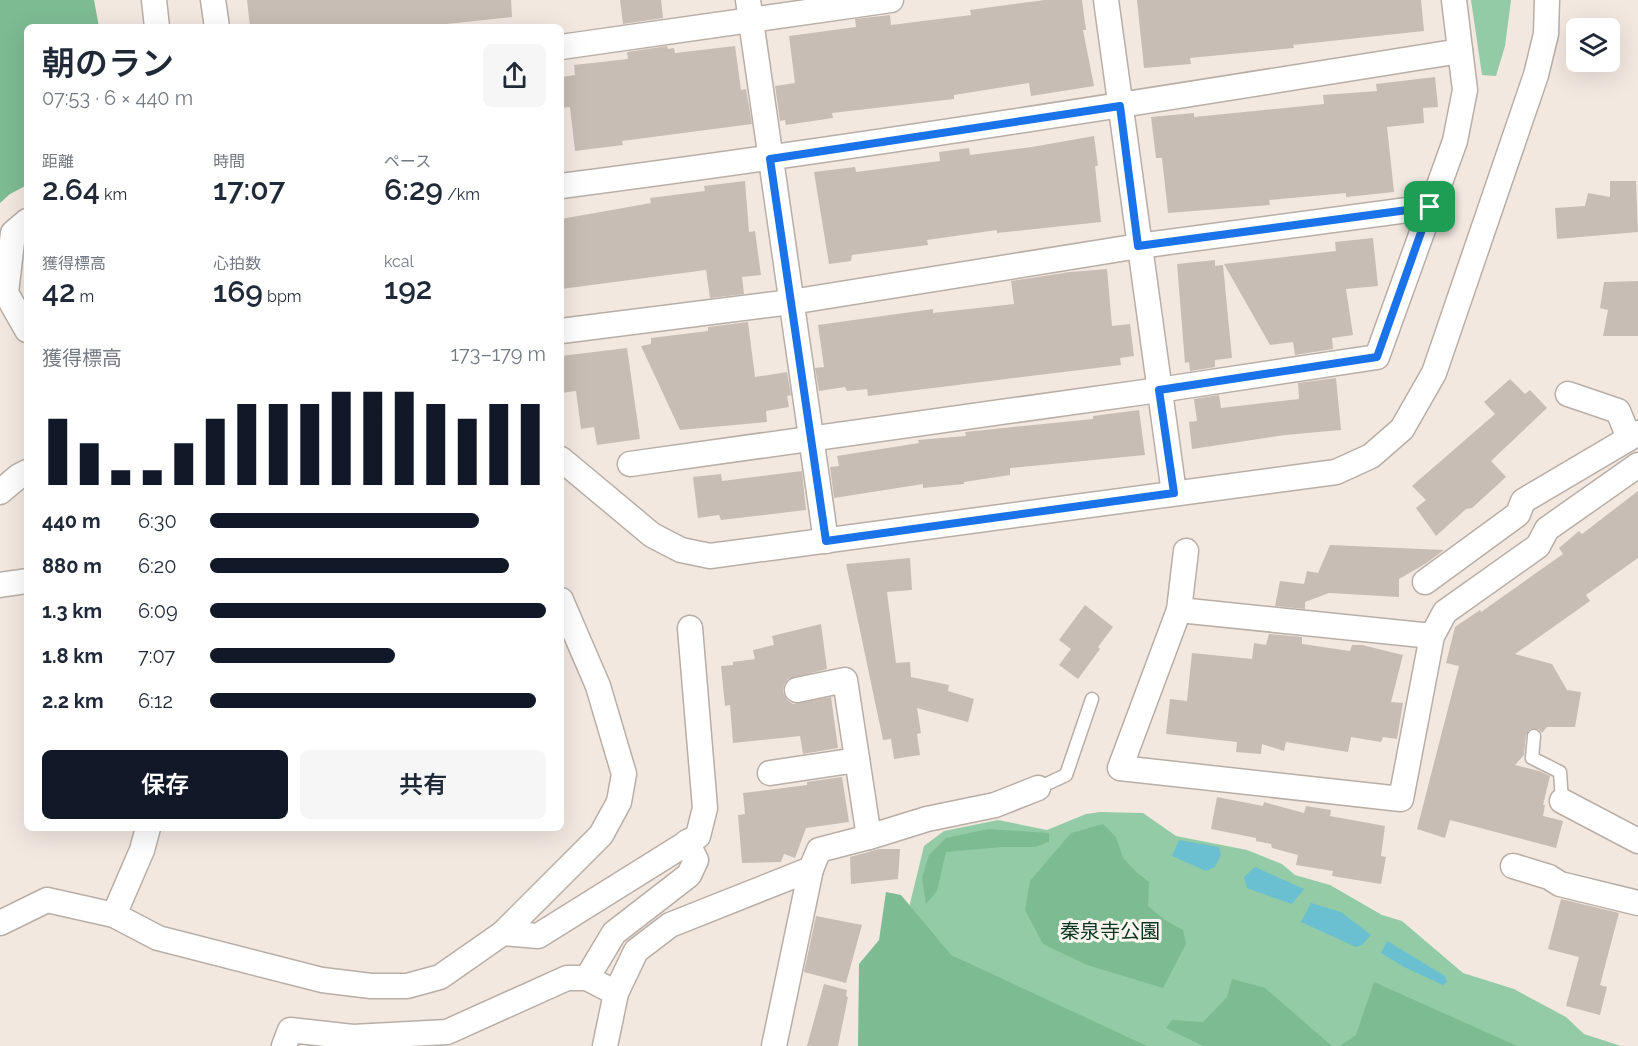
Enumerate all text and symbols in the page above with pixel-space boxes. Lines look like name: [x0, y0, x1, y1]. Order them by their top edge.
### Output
map controls: [1566, 18, 1620, 72]
button: layers: [1566, 18, 1620, 72]
text: 朝のラン: [42, 44, 174, 83]
button: share: [483, 44, 546, 107]
text: 07:53 · 6 × 440 m: [42, 86, 193, 110]
text: 距離: [42, 152, 74, 171]
text: 時間: [213, 152, 245, 171]
text: ペース: [384, 152, 431, 171]
text: 2.64: [42, 172, 100, 207]
text: 17:07: [213, 172, 285, 207]
text: 6:29: [384, 172, 443, 207]
pin: [1404, 181, 1455, 232]
text: km: [100, 185, 127, 204]
text: /km: [443, 185, 480, 204]
icon: arrive: [1413, 190, 1446, 223]
text: kcal: [384, 252, 414, 271]
text: 獲得標高: [42, 254, 106, 273]
text: 心拍数: [213, 254, 261, 273]
text: 192: [384, 271, 432, 306]
text: 42: [42, 274, 75, 309]
text: 169: [213, 274, 263, 309]
text: m: [75, 287, 94, 306]
text: bpm: [263, 287, 302, 306]
text: 173–179 m: [451, 342, 546, 366]
text: 獲得標高: [42, 346, 122, 370]
text: 440 m: [42, 509, 101, 533]
text: 6:30: [138, 509, 177, 533]
text: 880 m: [42, 554, 102, 578]
text: 6:20: [138, 554, 176, 578]
text: 1.3 km: [42, 599, 102, 623]
text: 6:09: [138, 599, 178, 623]
text: 1.8 km: [42, 644, 103, 668]
text: 7:07: [138, 644, 175, 668]
text: 2.2 km: [42, 689, 104, 713]
text: 6:12: [138, 689, 173, 713]
button: 保存: [42, 750, 288, 819]
button: 共有: [300, 750, 546, 819]
park label: 秦泉寺公園: [1060, 919, 1160, 943]

